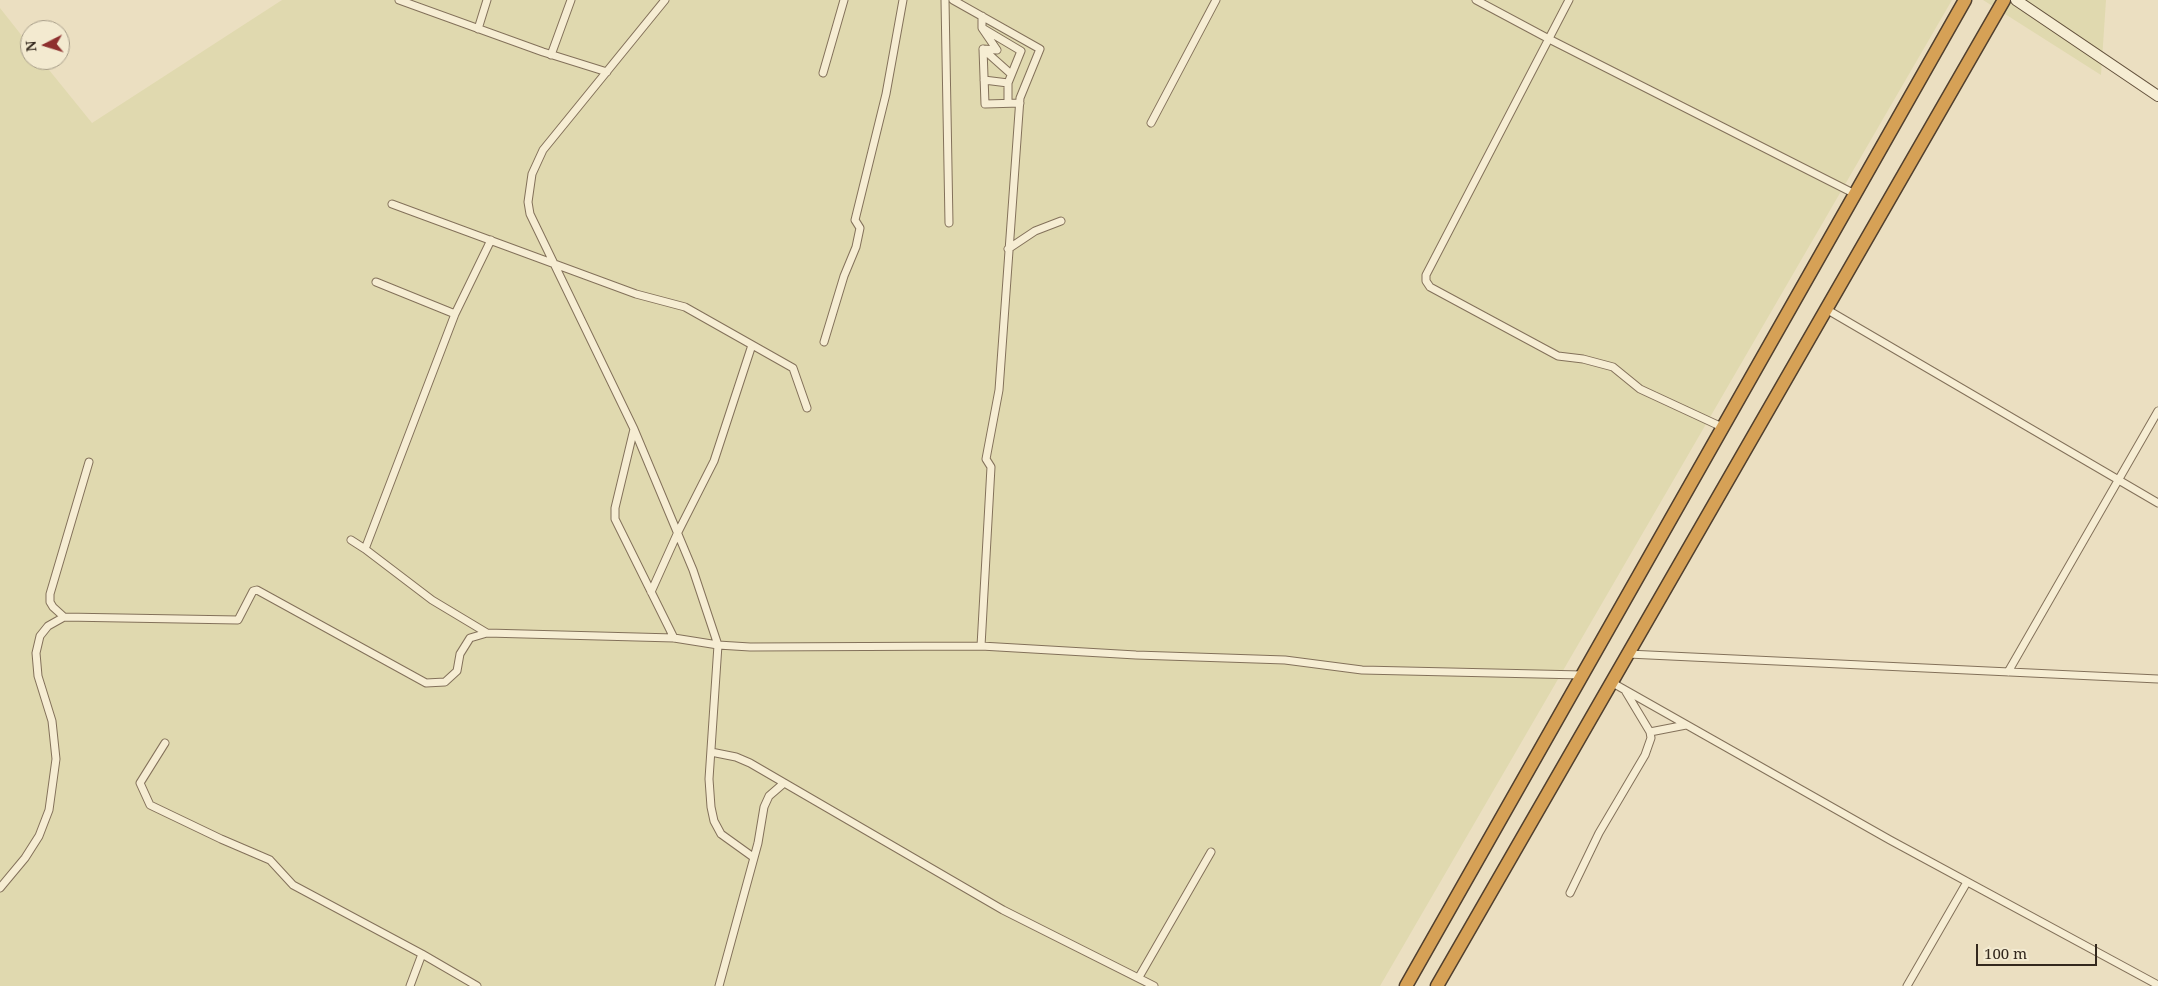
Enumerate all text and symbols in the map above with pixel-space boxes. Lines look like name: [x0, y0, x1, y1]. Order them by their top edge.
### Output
north arrow: [20, 20, 70, 70]
text: N: [21, 40, 41, 53]
scale bar: [1978, 934, 2099, 966]
text: 100 m: [1984, 943, 2027, 963]

